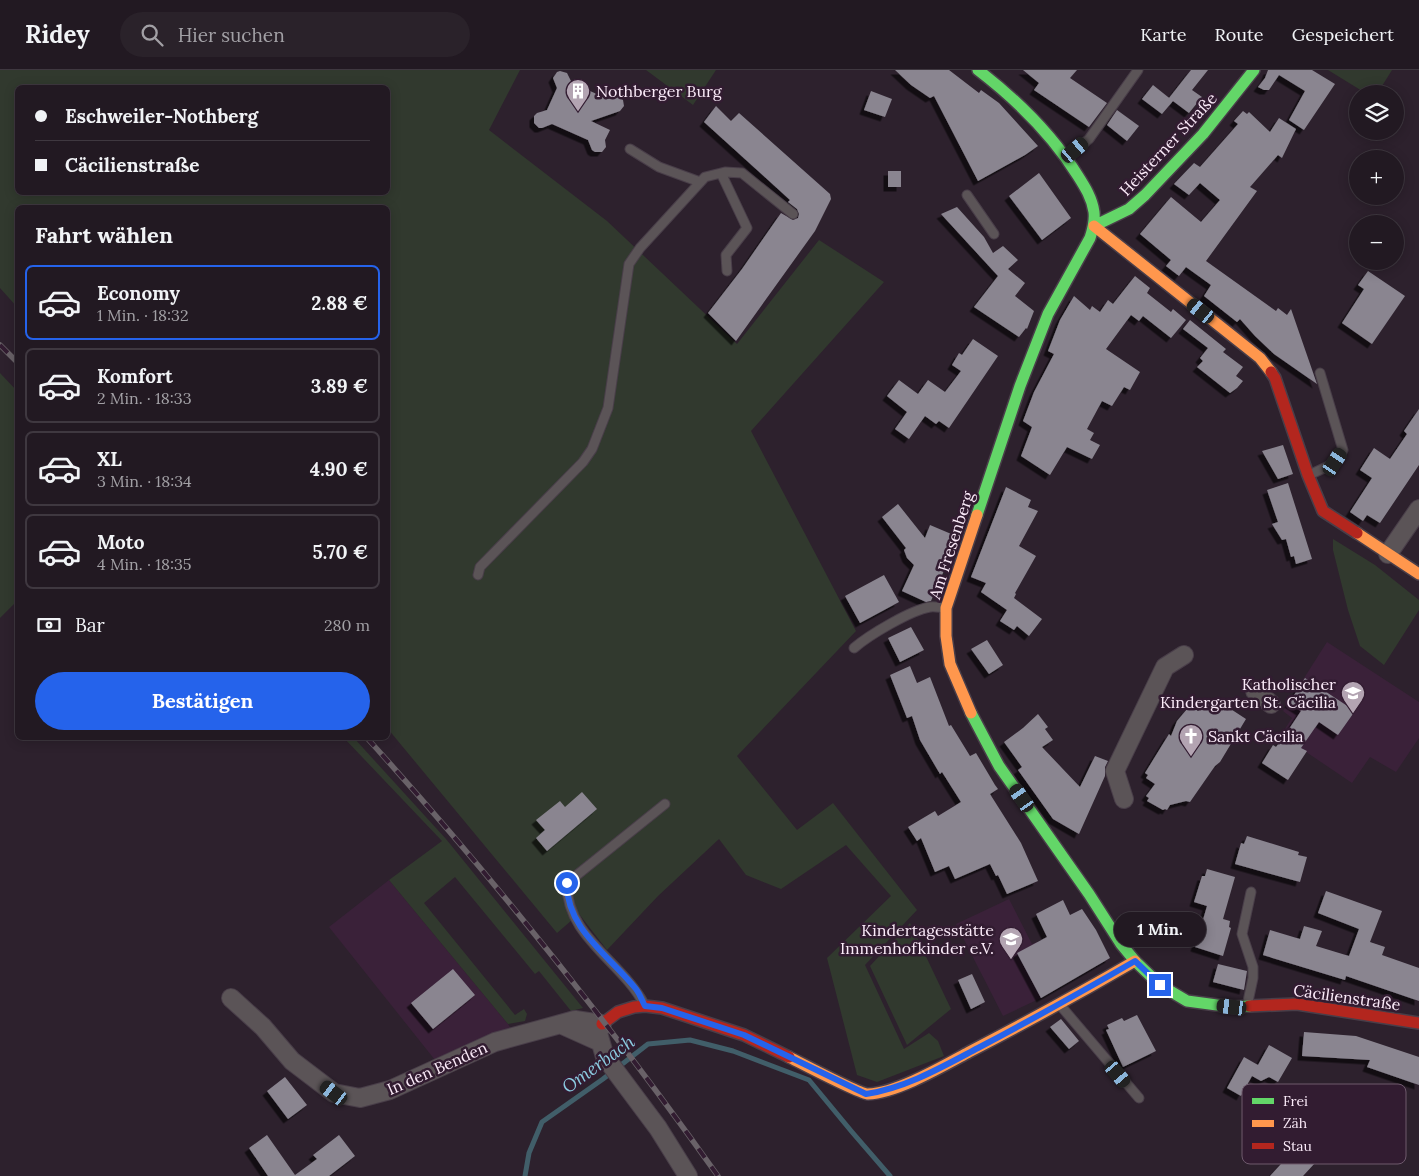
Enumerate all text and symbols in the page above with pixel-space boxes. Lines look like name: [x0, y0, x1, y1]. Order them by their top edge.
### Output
search box: [120, 12, 470, 57]
text: Ridey: [25, 19, 90, 50]
icon: search: [138, 21, 166, 49]
text: Hier suchen: [178, 23, 285, 47]
text: Karte: [1140, 23, 1186, 46]
text: Route: [1214, 23, 1264, 46]
text: Gespeichert: [1292, 23, 1394, 46]
building icon: Nothberger Burg: [565, 78, 591, 112]
place label: Nothberger Burg: [596, 81, 723, 101]
map controls: [1349, 85, 1404, 270]
button: layers: [1349, 85, 1404, 140]
street label: Heisterner Straße: [1115, 88, 1221, 200]
text: Eschweiler-Nothberg: [65, 104, 258, 128]
car: [1058, 135, 1091, 165]
button: +: [1349, 150, 1404, 205]
text: Cäcilienstraße: [65, 153, 199, 177]
button: −: [1349, 215, 1404, 270]
text: Fahrt wählen: [35, 221, 173, 249]
icon: car: [37, 280, 82, 325]
text: Economy: [97, 281, 180, 305]
text: 2.88 €: [311, 291, 368, 315]
car: [1184, 296, 1217, 326]
text: 1 Min. · 18:32: [97, 305, 189, 325]
icon: car: [37, 363, 82, 408]
text: Komfort: [97, 364, 173, 388]
text: 3.89 €: [311, 374, 368, 398]
text: 2 Min. · 18:33: [97, 388, 192, 408]
car: [1320, 445, 1349, 479]
icon: car: [37, 446, 82, 491]
text: XL: [97, 447, 122, 471]
text: 4.90 €: [310, 457, 368, 481]
text: 3 Min. · 18:34: [97, 471, 192, 491]
street label: Am Fresenberg: [924, 488, 978, 602]
icon: car: [37, 529, 82, 574]
text: Moto: [97, 530, 144, 554]
text: 5.70 €: [313, 540, 368, 564]
text: 4 Min. · 18:35: [97, 554, 192, 574]
icon: cash: [35, 611, 63, 639]
text: Bar: [75, 613, 105, 637]
text: 280 m: [324, 615, 370, 635]
button: Bestätigen: [35, 672, 370, 730]
place label: Katholischer Kindergarten St. Cäcilia: [1160, 674, 1336, 712]
school or university icon: Katholischer Kindergarten St. Cäcilia: [1340, 680, 1366, 714]
church icon: Sankt Cäcilia: [1178, 723, 1204, 757]
place label: Sankt Cäcilia: [1208, 726, 1304, 746]
car: [1007, 781, 1036, 815]
route start: [556, 872, 578, 894]
callout: 1 Min.: [1114, 912, 1206, 948]
text: 1 Min.: [1137, 919, 1183, 939]
place label: Kindertagesstätte Immenhofkinder e.V.: [840, 920, 994, 958]
school or university icon: Kindertagesstätte Immenhofkinder e.V.: [998, 926, 1024, 960]
route end: [1149, 974, 1171, 996]
street label: Cäcilienstraße: [1292, 980, 1402, 1014]
car: [1216, 998, 1247, 1016]
water label: Omerbach: [557, 1029, 640, 1098]
street label: In den Benden: [384, 1037, 490, 1099]
car: [1102, 1058, 1133, 1090]
car: [317, 1078, 350, 1108]
legend: [1242, 1084, 1406, 1164]
text: Frei: [1283, 1092, 1308, 1110]
text: Zäh: [1283, 1114, 1307, 1132]
text: Stau: [1283, 1137, 1312, 1155]

